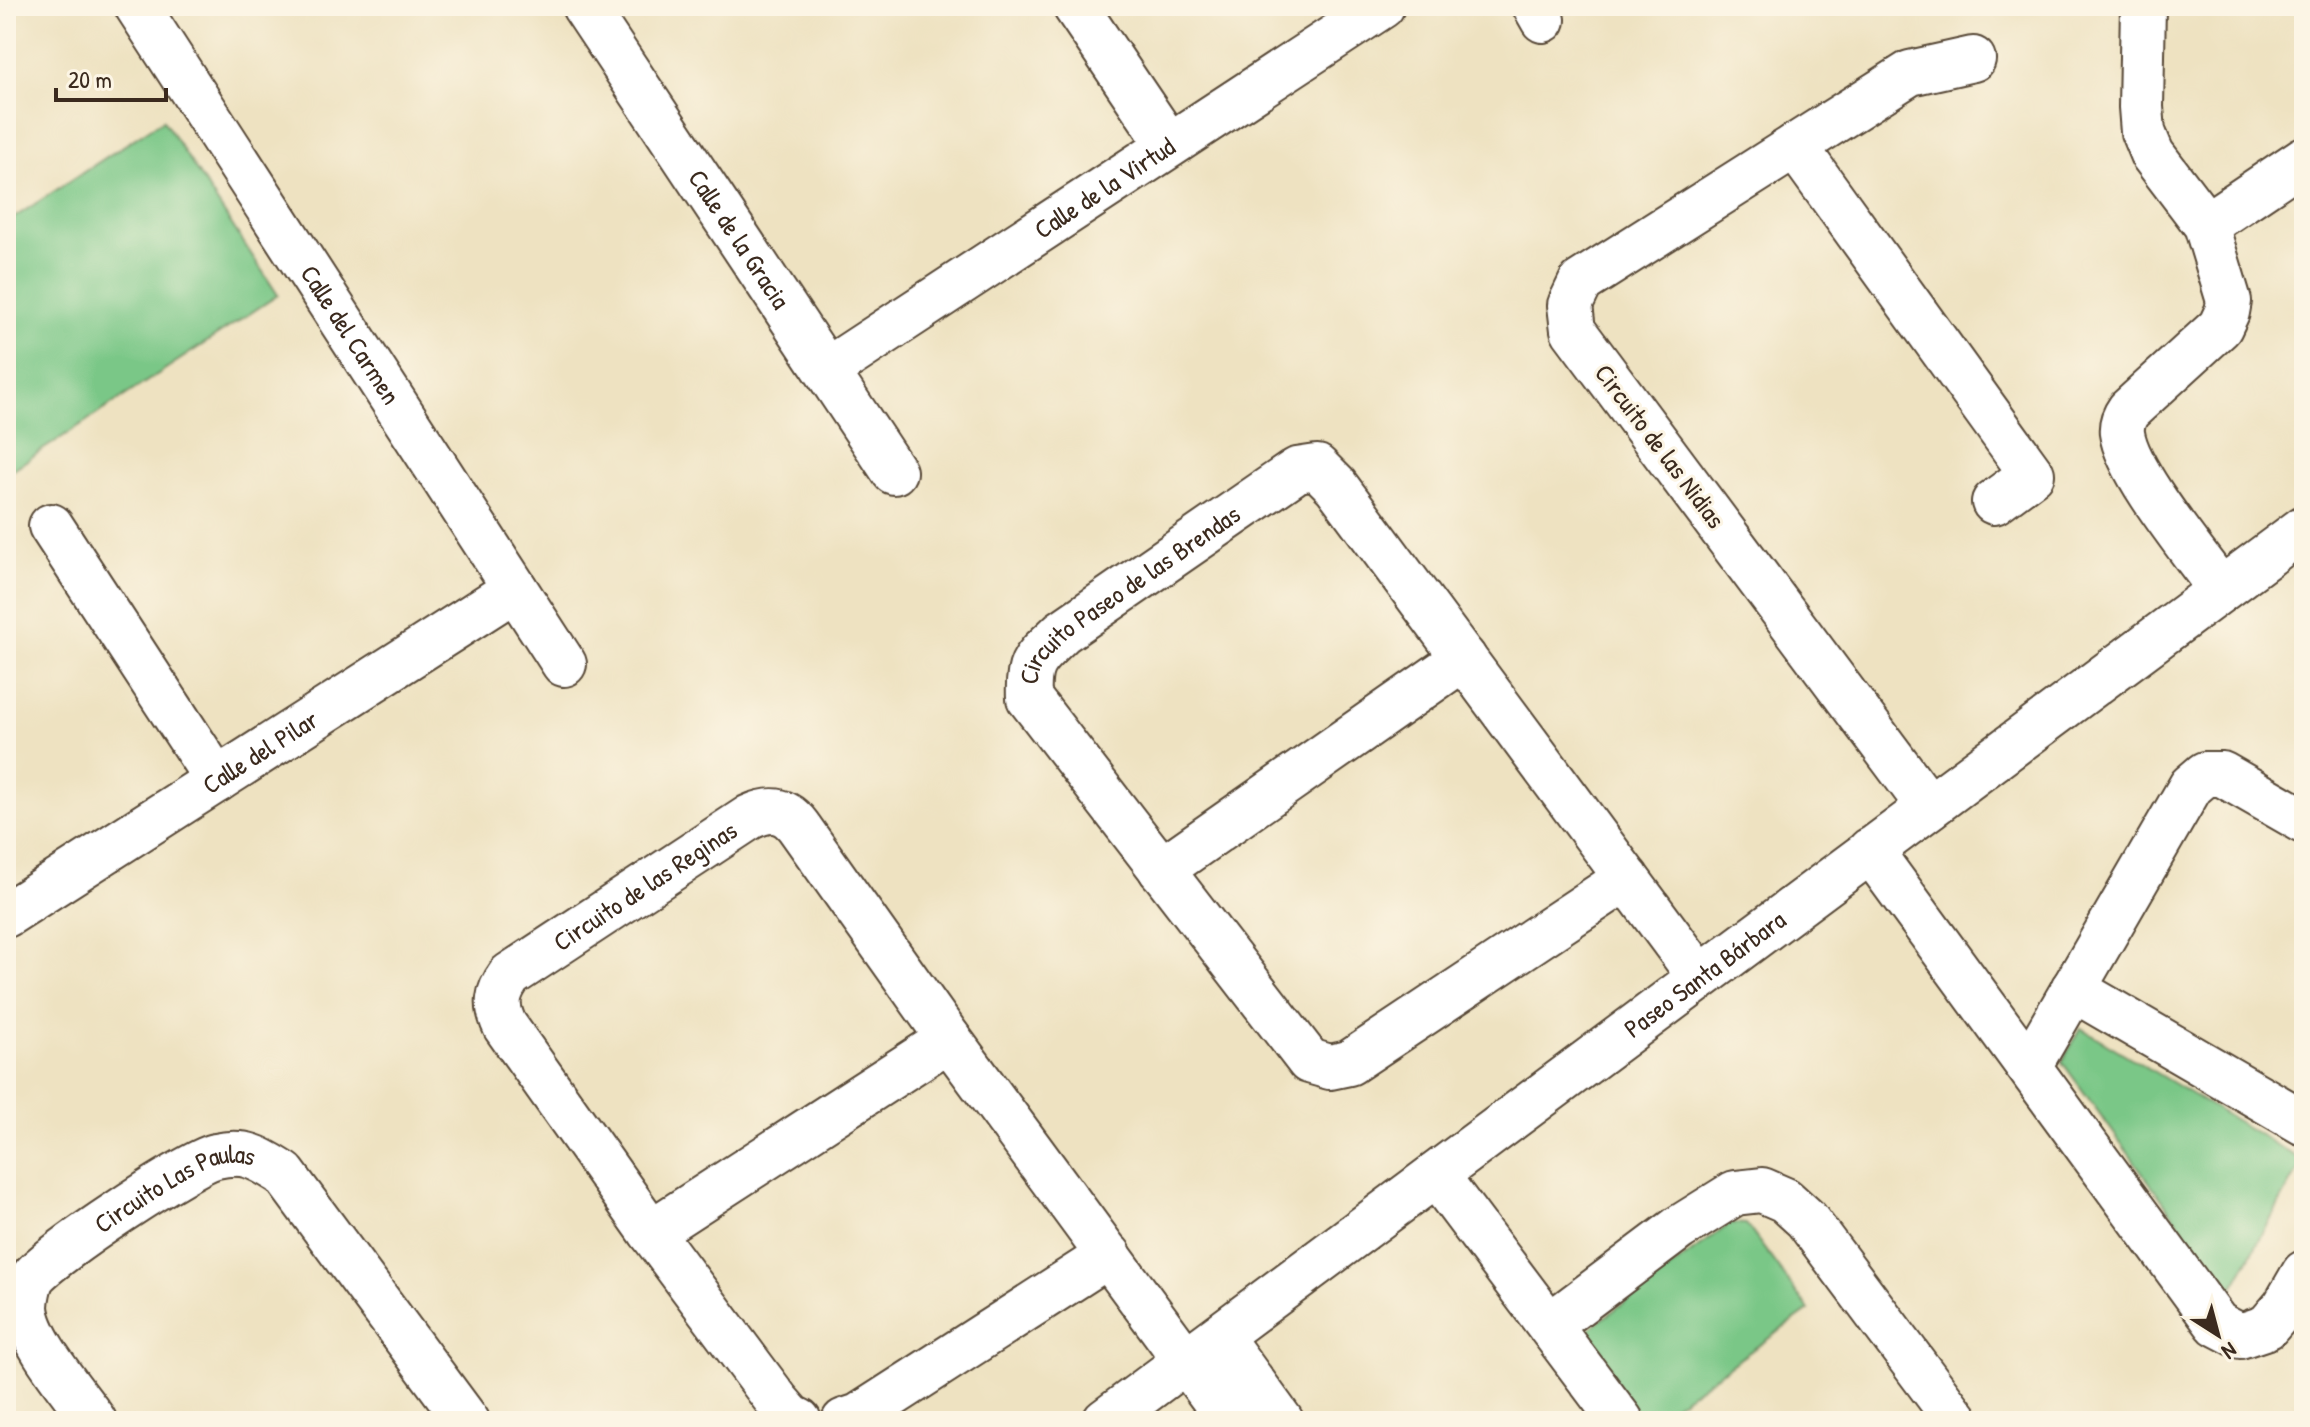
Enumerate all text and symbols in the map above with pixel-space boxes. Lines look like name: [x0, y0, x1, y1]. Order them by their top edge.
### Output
scale bar: [56, 52, 166, 102]
text: 20 m: [68, 63, 112, 95]
street label: Calle de la Virtud: [1027, 129, 1181, 246]
street label: Calle de la Gracia: [680, 162, 799, 315]
street label: Calle del Carmen: [293, 258, 409, 411]
street label: Circuito de las Nidias: [1587, 356, 1734, 535]
street label: Circuito Paseo de las Brendas: [1011, 496, 1247, 686]
street label: Calle del Pilar: [195, 702, 325, 802]
street label: Circuito de las Reginas: [546, 812, 743, 959]
street label: Paseo Santa Bárbara: [1617, 902, 1793, 1046]
street label: Circuito Las Paulas: [87, 1136, 260, 1241]
north arrow: [2178, 1295, 2258, 1375]
text: N: [2216, 1336, 2243, 1367]

